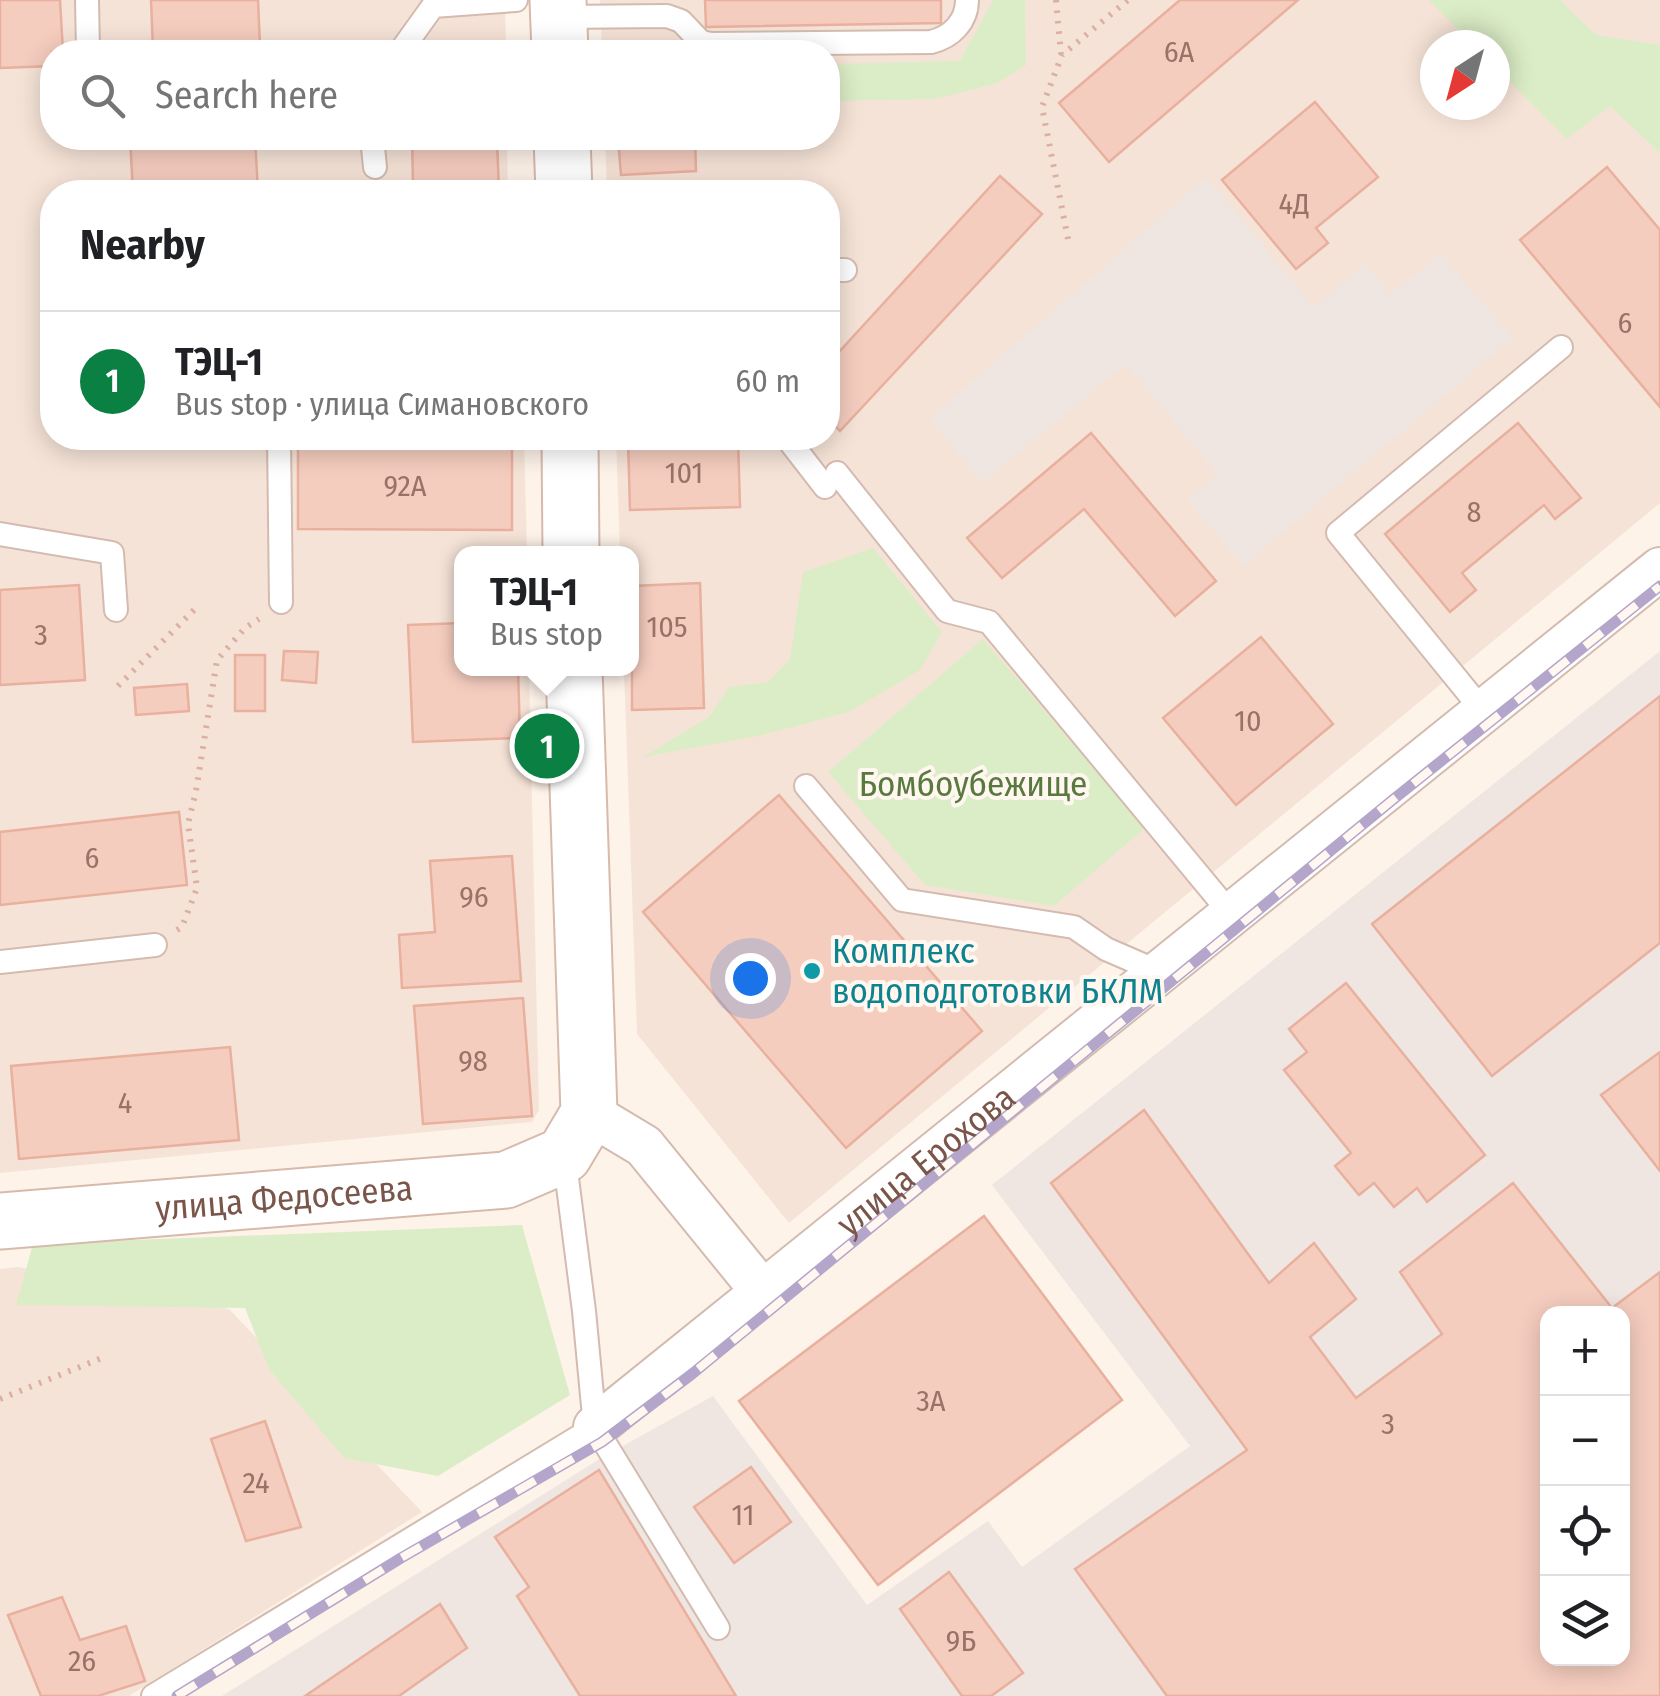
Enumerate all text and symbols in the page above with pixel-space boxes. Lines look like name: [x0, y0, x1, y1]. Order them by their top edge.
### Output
north arrow: [1420, 30, 1510, 120]
house number: 6А: [1164, 34, 1195, 70]
search box: [40, 40, 840, 150]
icon: search: [75, 68, 130, 123]
text: Search here: [155, 72, 338, 118]
house number: 4Д: [1278, 186, 1310, 222]
text: Nearby: [80, 220, 205, 270]
house number: 6: [1618, 305, 1632, 341]
text: ТЭЦ-1: [175, 339, 263, 385]
text: 1: [106, 362, 119, 400]
text: 60 m: [735, 362, 800, 400]
text: Bus stop · улица Симановского: [175, 385, 589, 423]
house number: 101: [665, 455, 703, 491]
house number: 92А: [383, 468, 427, 504]
house number: 8: [1467, 494, 1482, 530]
popup: [454, 546, 639, 676]
text: ТЭЦ-1: [490, 569, 578, 615]
house number: 105: [646, 609, 688, 645]
text: Bus stop: [490, 615, 603, 653]
house number: 3: [34, 617, 48, 653]
house number: 10: [1234, 703, 1262, 739]
pin: 1: [514, 708, 580, 784]
park label: Бомбоубежище: [859, 763, 1087, 805]
house number: 6: [85, 840, 99, 876]
house number: 96: [459, 879, 489, 915]
place label: Комплекс водоподготовки БКЛМ: [832, 930, 1163, 1012]
your location: [725, 953, 776, 1004]
marker: Комплекс водоподготовки БКЛМ: [801, 960, 823, 982]
house number: 98: [458, 1043, 488, 1079]
street label: улица Ерохова: [828, 1076, 1024, 1245]
house number: 4: [118, 1085, 132, 1121]
street label: улица Федосеева: [154, 1167, 414, 1229]
map controls: [1540, 1306, 1630, 1666]
button: +: [1540, 1306, 1630, 1396]
house number: 3А: [916, 1383, 946, 1419]
button: −: [1540, 1396, 1630, 1486]
house number: 3: [1381, 1406, 1395, 1442]
house number: 24: [242, 1465, 270, 1501]
button: locate: [1540, 1486, 1630, 1576]
house number: 11: [732, 1497, 754, 1533]
button: layers: [1540, 1576, 1630, 1666]
house number: 9Б: [946, 1623, 976, 1659]
house number: 26: [68, 1643, 96, 1679]

